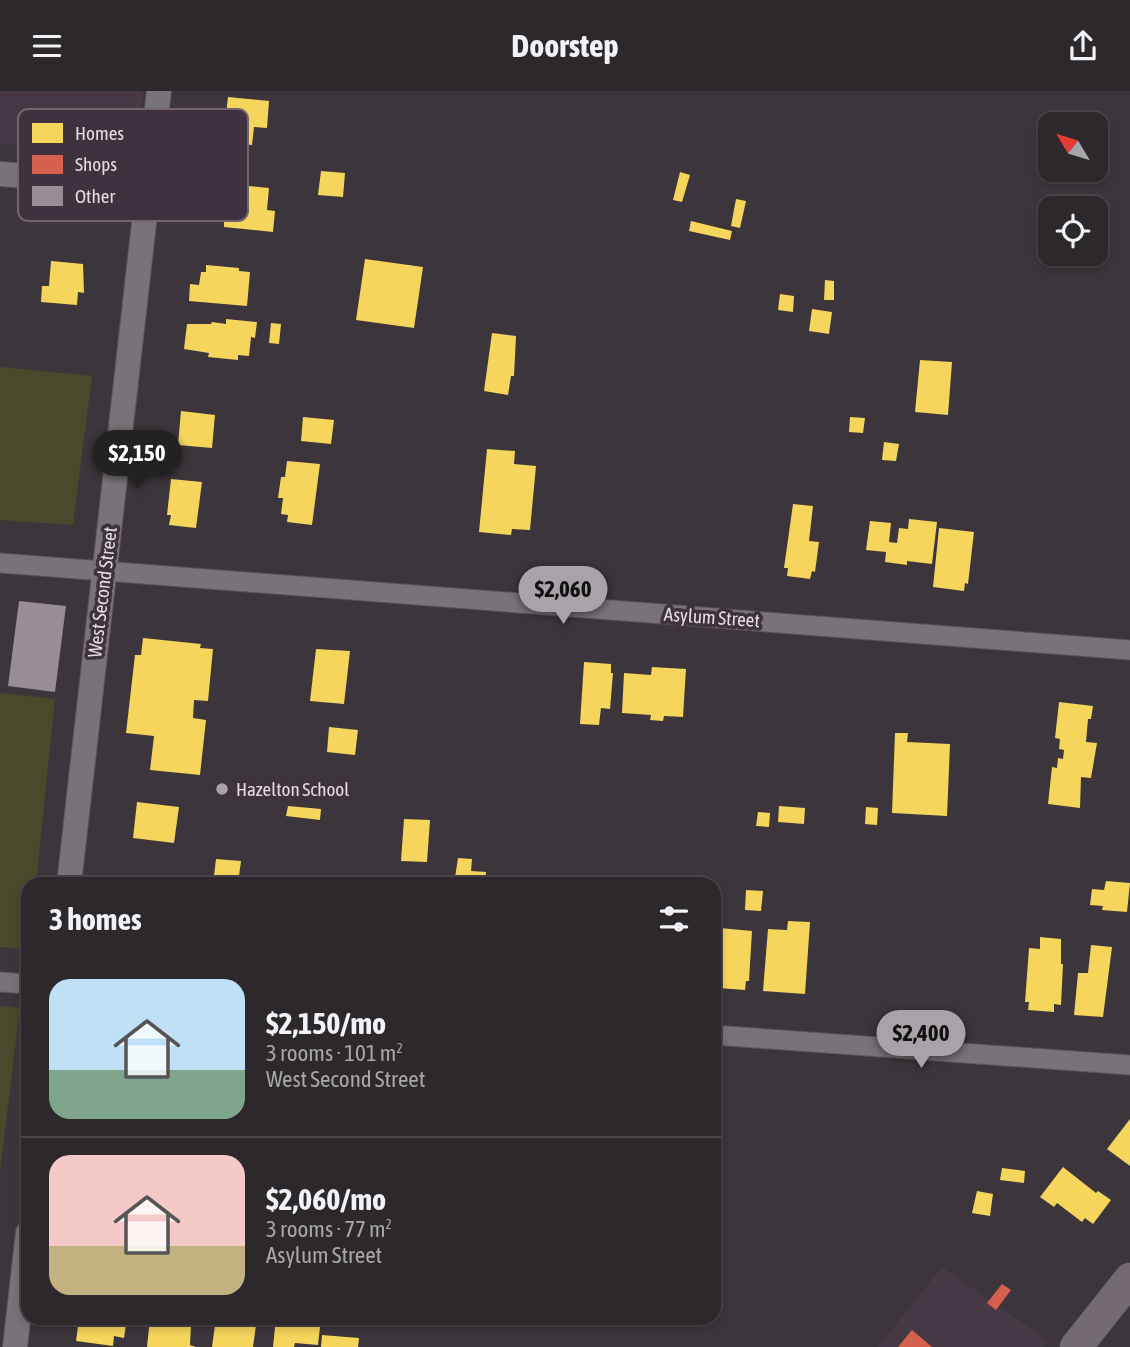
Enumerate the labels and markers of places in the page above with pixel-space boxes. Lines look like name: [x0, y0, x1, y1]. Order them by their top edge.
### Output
pin: $2,150: [80, 431, 194, 490]
pin: $2,060: [506, 567, 620, 626]
place label: Hazelton School: [236, 778, 349, 800]
marker: Hazelton School: [214, 781, 230, 797]
pin: $2,400: [864, 1011, 978, 1070]

